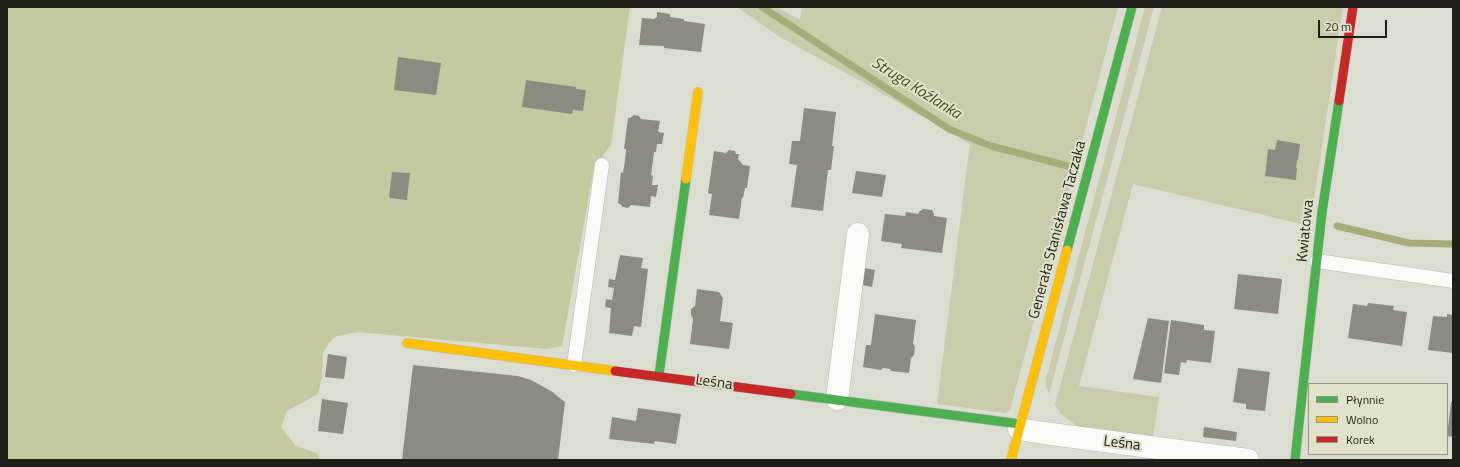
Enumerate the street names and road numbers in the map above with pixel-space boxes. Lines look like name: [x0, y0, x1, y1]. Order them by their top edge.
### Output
street label: Generała Stanisława Taczaka: [1026, 139, 1090, 321]
street label: Kwiatowa: [1294, 199, 1318, 263]
street label: Leśna: [694, 371, 734, 395]
street label: Leśna: [1102, 433, 1142, 455]

